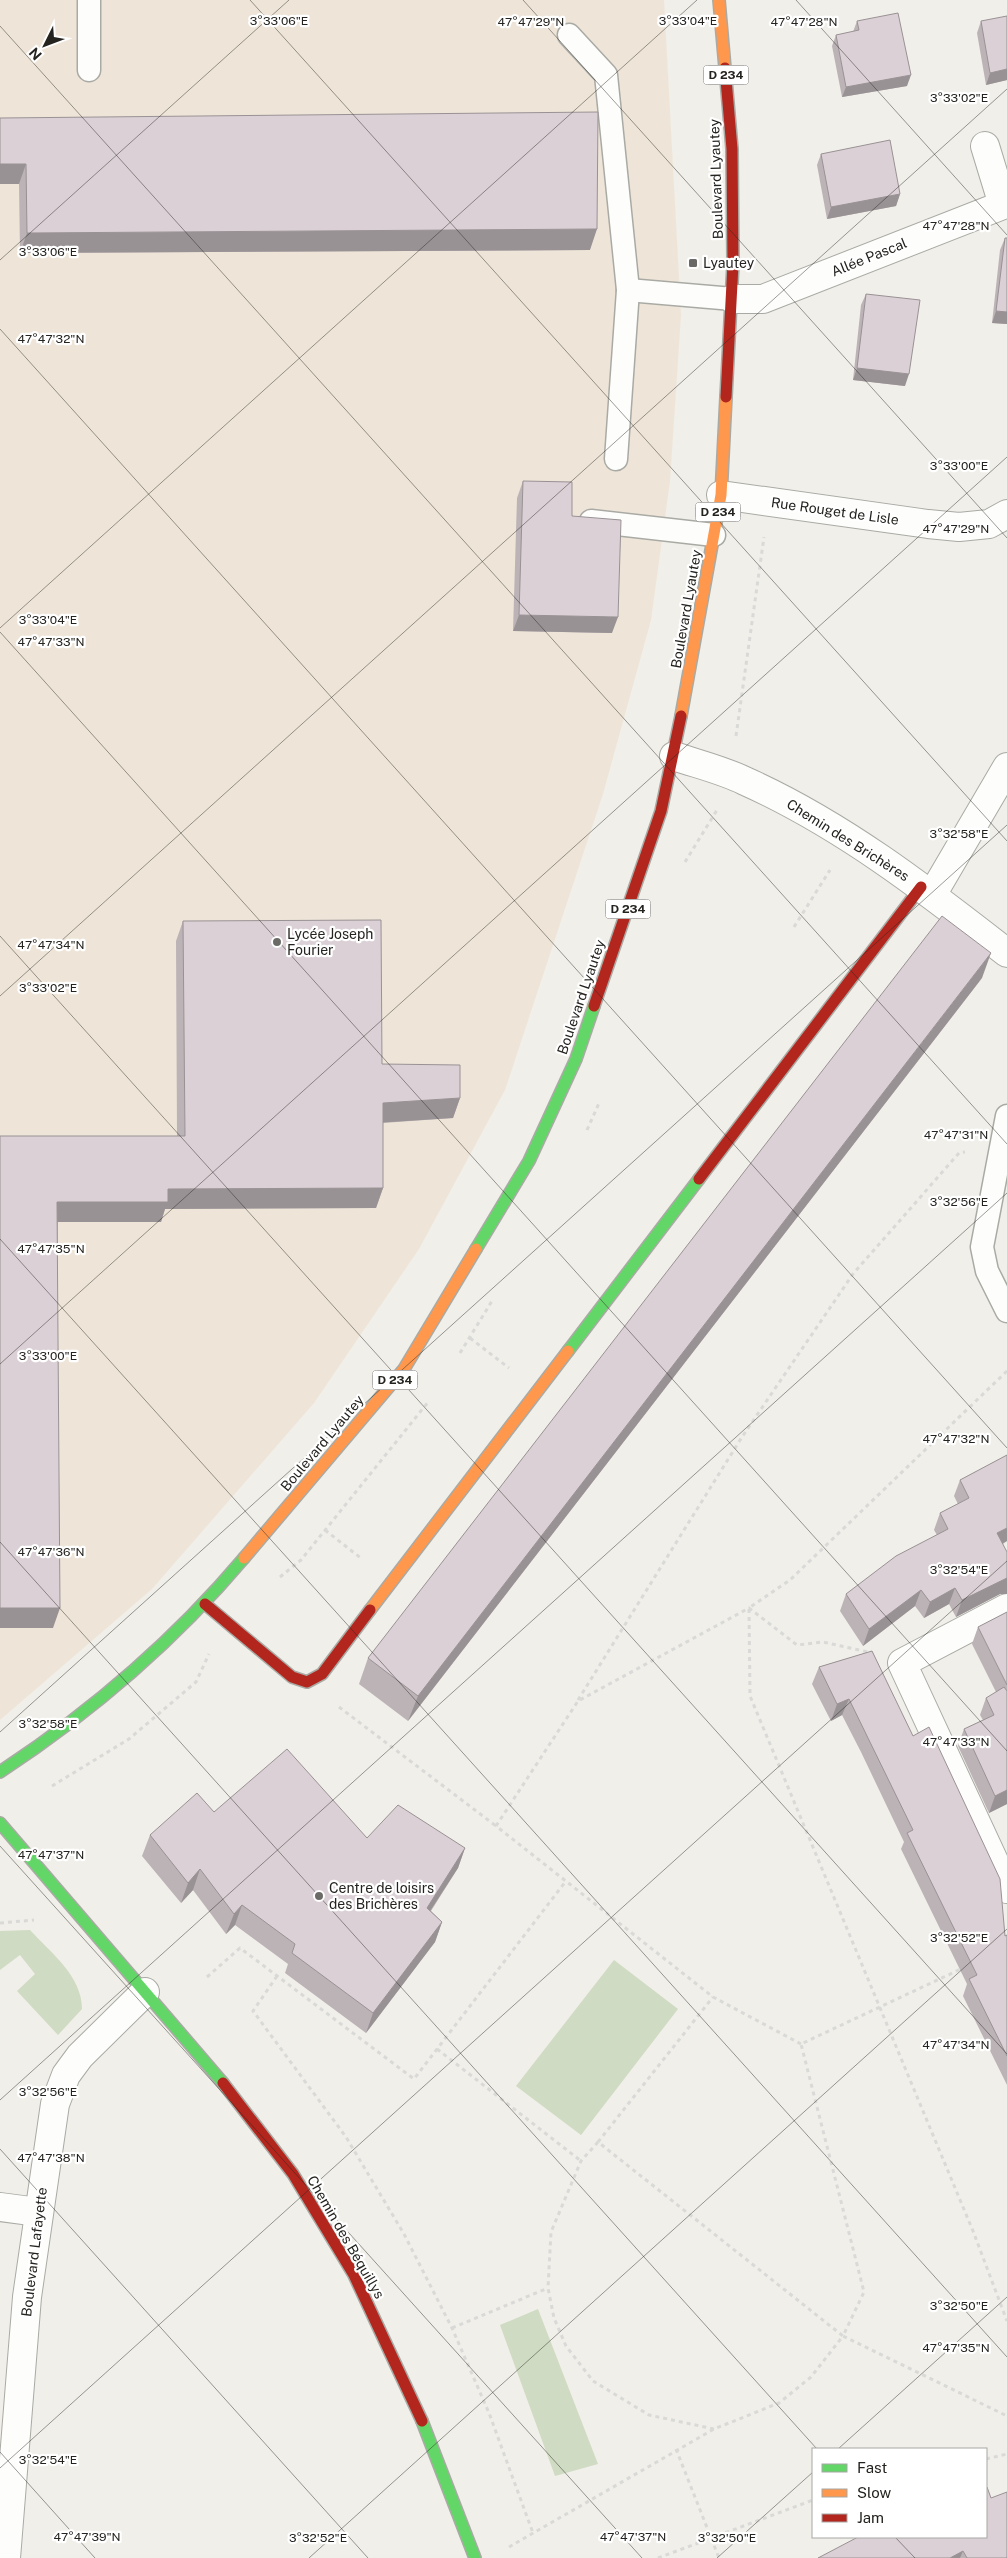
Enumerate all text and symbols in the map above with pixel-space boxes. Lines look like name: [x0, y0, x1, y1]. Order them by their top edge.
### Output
text: 3°33'06"E: [250, 14, 308, 28]
text: 3°33'04"E: [659, 14, 717, 28]
text: 47°47'29"N: [498, 15, 564, 29]
text: 47°47'28"N: [770, 15, 838, 29]
north arrow: [20, 20, 70, 70]
text: N: [26, 44, 45, 63]
road number: D 234: [704, 66, 748, 84]
text: 3°33'02"E: [930, 91, 988, 105]
street label: Boulevard Lyautey: [706, 118, 726, 239]
text: 47°47'28"N: [922, 219, 990, 233]
street label: Allée Pascal: [829, 235, 909, 279]
text: 3°33'06"E: [19, 245, 77, 259]
place label: Lyautey: [703, 255, 755, 271]
marker: Lyautey: [687, 257, 699, 269]
text: 47°47'32"N: [18, 332, 84, 346]
text: 3°33'00"E: [930, 459, 988, 473]
street label: Rue Rouget de Lisle: [770, 494, 900, 528]
road number: D 234: [696, 502, 740, 522]
text: 47°47'29"N: [923, 522, 989, 536]
street label: Boulevard Lyautey: [668, 548, 704, 670]
text: 3°33'04"E: [19, 613, 77, 627]
text: 47°47'33"N: [17, 635, 85, 649]
street label: Chemin des Brichères: [784, 796, 912, 884]
text: 3°32'58"E: [930, 827, 988, 841]
road number: D 234: [606, 900, 650, 919]
place label: Lycée Joseph Fourier: [287, 926, 373, 958]
marker: Lycée Joseph Fourier: [271, 936, 283, 948]
street label: Boulevard Lyautey: [554, 937, 608, 1056]
text: 47°47'34"N: [17, 938, 85, 952]
text: 3°33'02"E: [19, 981, 77, 995]
text: 47°47'31"N: [924, 1128, 988, 1142]
text: 3°32'56"E: [930, 1195, 988, 1209]
text: 47°47'35"N: [17, 1242, 85, 1256]
text: 3°33'00"E: [19, 1349, 77, 1363]
road number: D 234: [372, 1370, 418, 1390]
street label: Boulevard Lyautey: [277, 1391, 367, 1494]
text: 47°47'32"N: [923, 1432, 989, 1446]
text: 47°47'36"N: [17, 1545, 85, 1559]
text: 3°32'54"E: [930, 1563, 988, 1577]
text: 3°32'58"E: [19, 1717, 77, 1731]
text: 47°47'33"N: [922, 1735, 990, 1749]
text: 47°47'37"N: [18, 1848, 84, 1862]
place label: Centre de loisirs des Brichères: [329, 1880, 434, 1912]
marker: Centre de loisirs des Brichères: [313, 1890, 325, 1902]
text: 3°32'52"E: [930, 1931, 988, 1945]
text: 47°47'34"N: [922, 2038, 990, 2052]
text: 3°32'56"E: [19, 2085, 77, 2099]
text: 47°47'38"N: [17, 2151, 85, 2165]
street label: Chemin des Béquillys: [304, 2173, 388, 2301]
street label: Boulevard Lafayette: [18, 2186, 50, 2318]
text: 3°32'50"E: [930, 2299, 988, 2313]
text: 47°47'35"N: [922, 2341, 990, 2355]
legend: [812, 2448, 987, 2538]
text: 3°32'54"E: [19, 2453, 77, 2467]
text: Fast: [857, 2459, 887, 2476]
text: Slow: [857, 2484, 892, 2501]
text: Jam: [857, 2509, 884, 2526]
text: 47°47'39"N: [53, 2530, 121, 2544]
text: 47°47'37"N: [600, 2530, 666, 2544]
text: 3°32'52"E: [289, 2531, 347, 2545]
text: 3°32'50"E: [698, 2531, 756, 2545]

